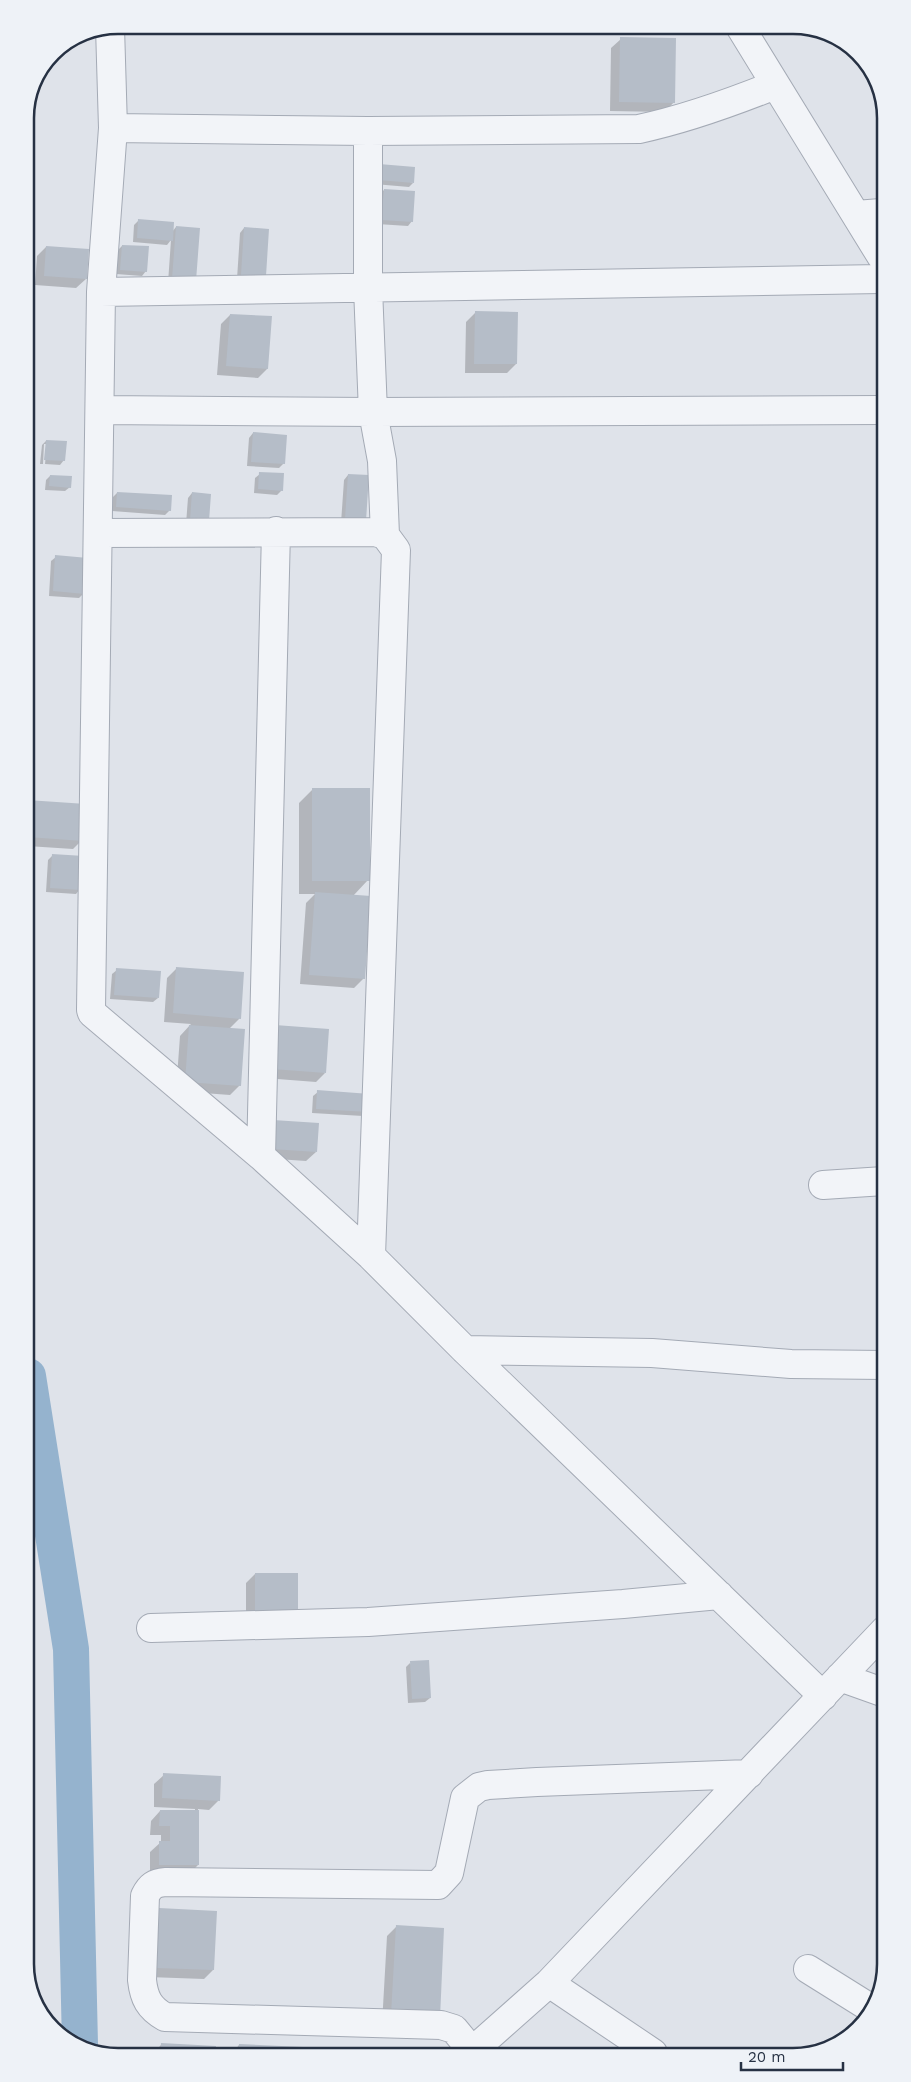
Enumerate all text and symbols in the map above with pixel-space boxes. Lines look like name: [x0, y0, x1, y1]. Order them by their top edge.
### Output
scale bar: [741, 2040, 844, 2072]
text: 20 m: [748, 2048, 786, 2066]

